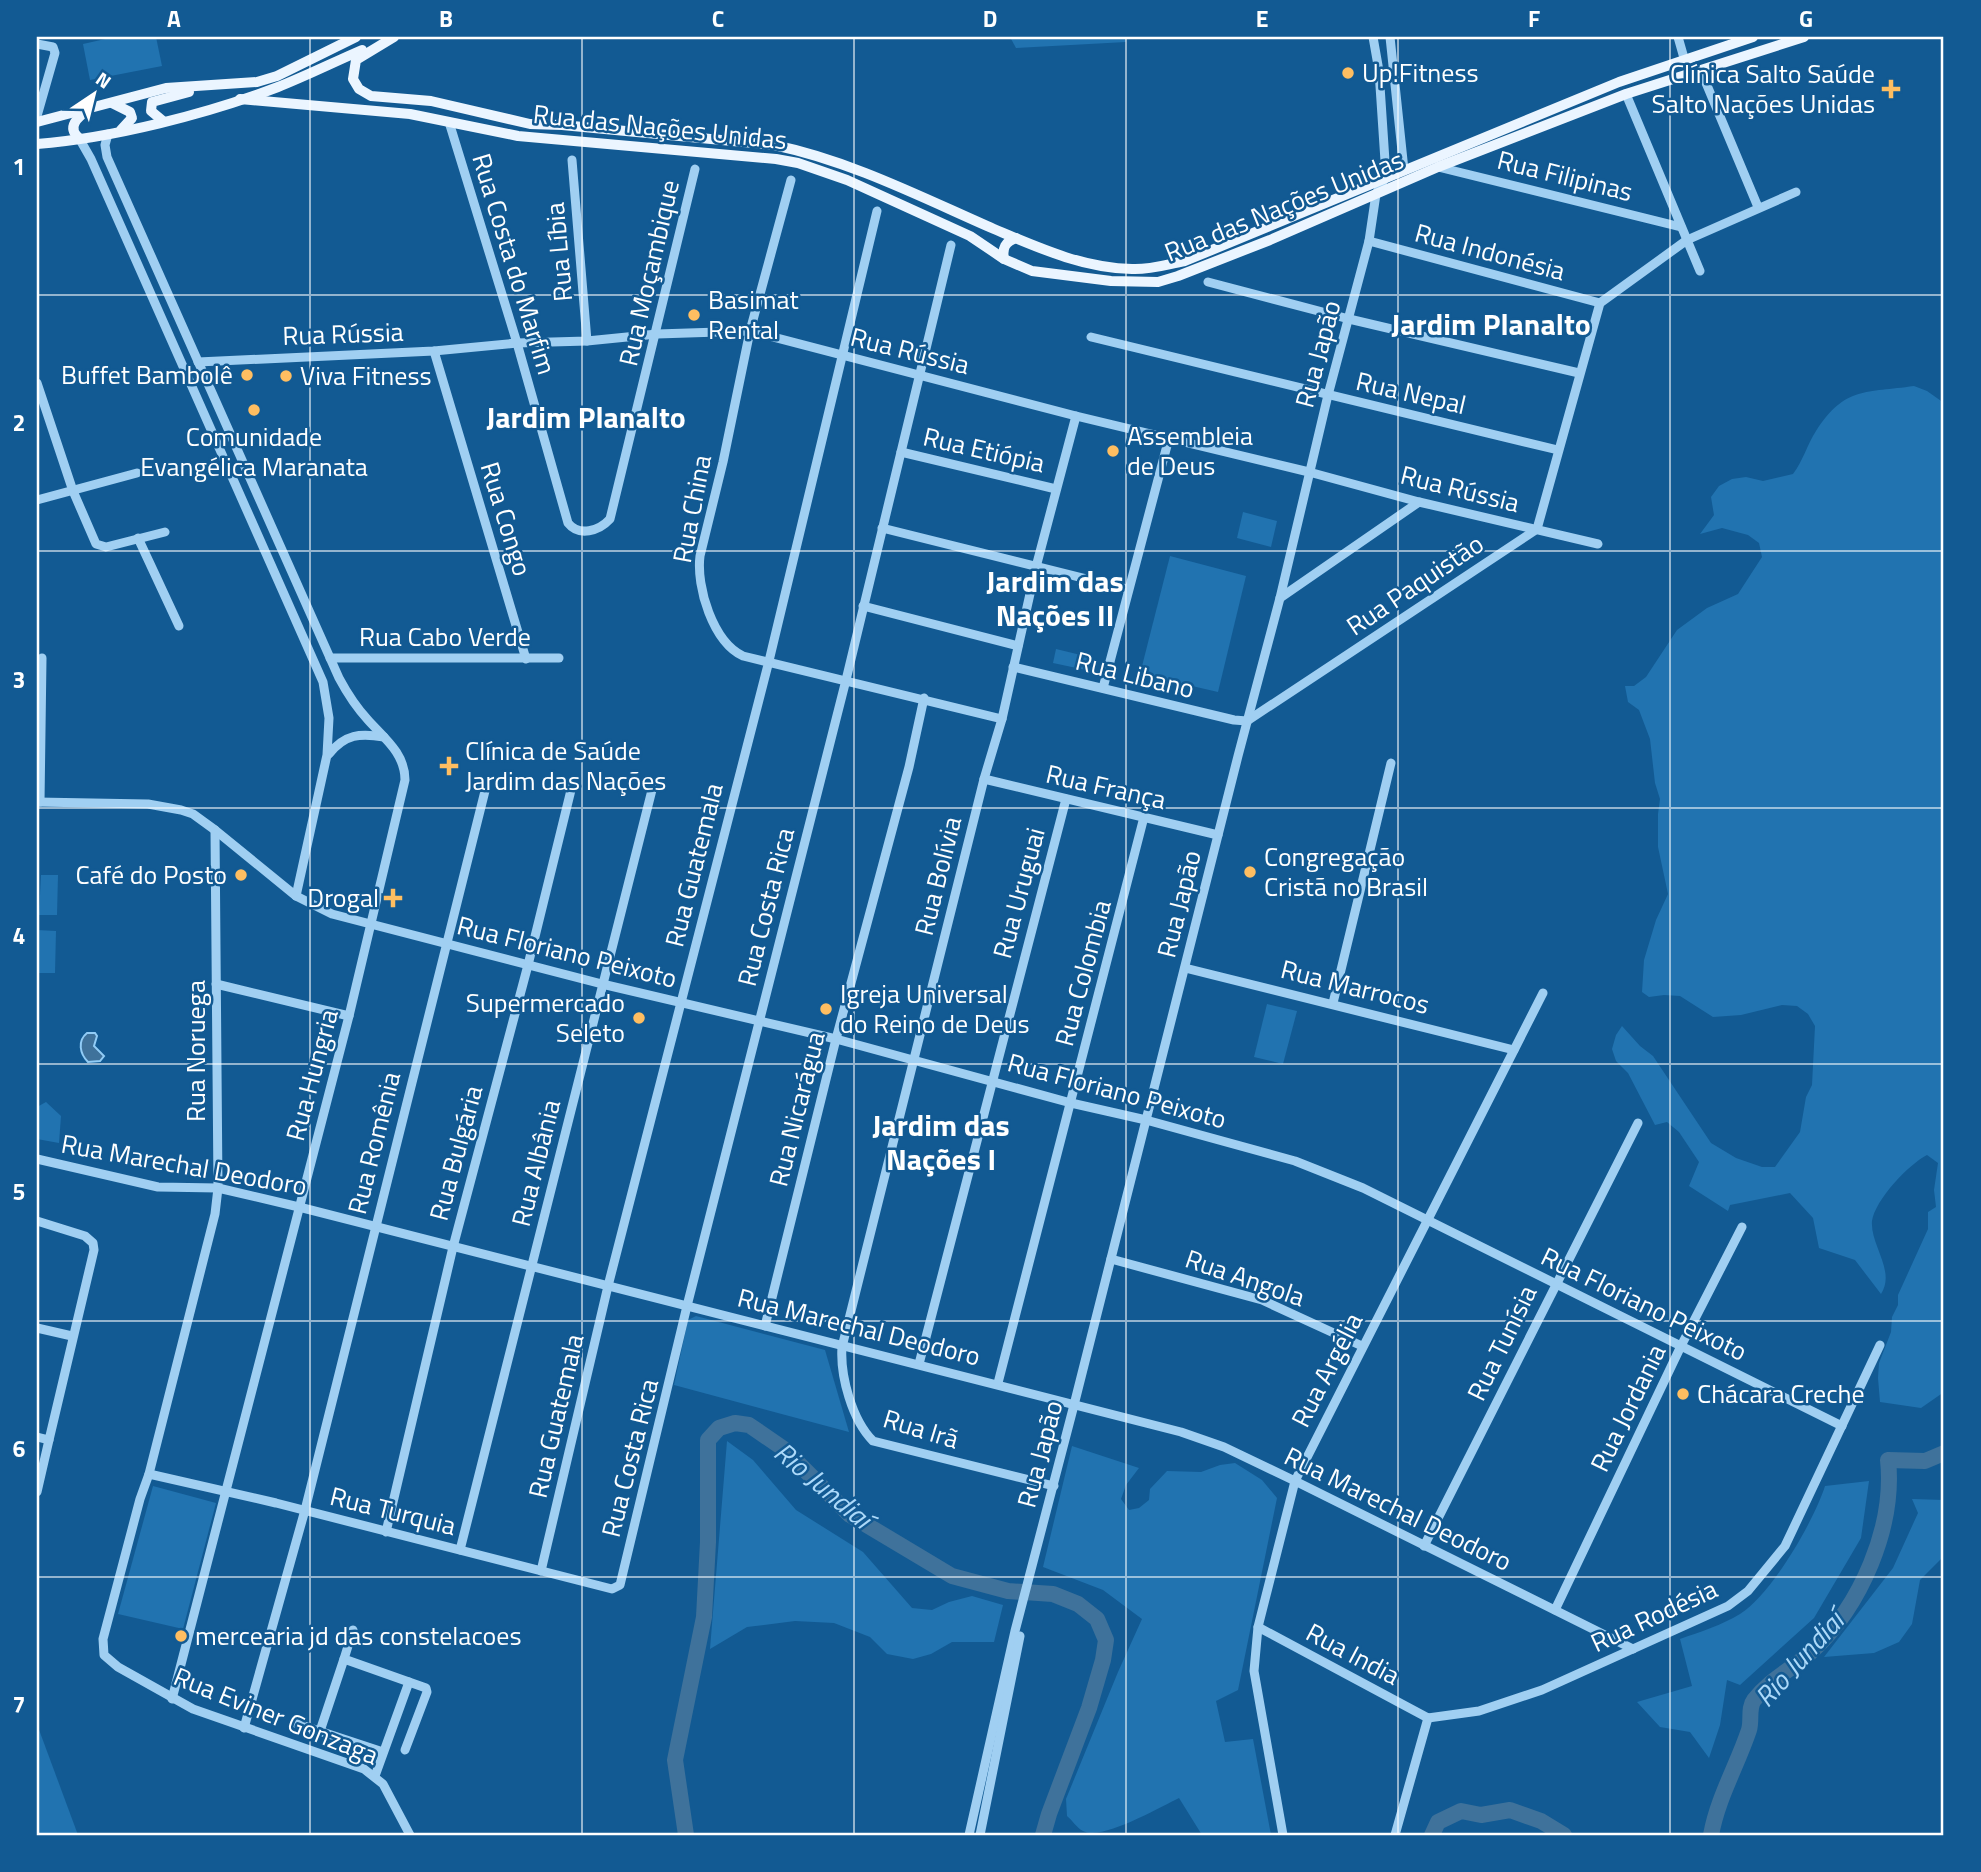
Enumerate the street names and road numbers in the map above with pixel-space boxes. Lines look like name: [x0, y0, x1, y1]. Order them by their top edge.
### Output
street label: Rua das Nações Unidas: [531, 94, 789, 159]
street label: Rua das Nações Unidas: [1158, 140, 1409, 271]
street label: Rua Filipinas: [1493, 140, 1637, 211]
street label: Rua Costa do Marfim: [462, 149, 567, 379]
street label: Rua Moçambique: [608, 176, 689, 370]
street label: Rua Líbia: [535, 201, 582, 303]
street label: Rua Indonésia: [1411, 213, 1570, 290]
street label: Rua Japão: [1285, 296, 1351, 412]
street label: Rua Rússia: [282, 312, 404, 355]
street label: Rua Rússia: [847, 317, 974, 384]
street label: Rua Nepal: [1352, 361, 1470, 424]
street label: Rua Etiópia: [919, 417, 1049, 482]
street label: Rua China: [662, 452, 721, 566]
street label: Rua Rússia: [1397, 455, 1524, 522]
street label: Rua Congo: [471, 457, 542, 581]
street label: Rua Paquistão: [1338, 524, 1491, 645]
street label: Rua Cabo Verde: [359, 617, 531, 656]
street label: Rua Libano: [1072, 641, 1199, 708]
street label: Rua França: [1042, 754, 1170, 819]
street label: Rua Guatemala: [654, 779, 733, 951]
street label: Rua Bolívia: [904, 812, 971, 939]
street label: Rua Costa Rica: [727, 823, 804, 990]
street label: Rua Uruguai: [982, 823, 1055, 963]
street label: Rua Japão: [1146, 846, 1211, 962]
street label: Rua Colombia: [1044, 895, 1121, 1050]
street label: Rua Floriano Peixoto: [453, 905, 681, 998]
street label: Rua Marrocos: [1277, 949, 1433, 1024]
street label: Rua Noruega: [176, 980, 215, 1122]
street label: Rua Hungria: [275, 1005, 348, 1145]
street label: Rua Nicarágua: [758, 1027, 835, 1190]
street label: Rua Floriano Peixoto: [1003, 1043, 1231, 1138]
street label: Rua Romênia: [337, 1068, 410, 1218]
street label: Rua Bulgária: [419, 1081, 492, 1225]
street label: Rua Albânia: [501, 1095, 570, 1230]
street label: Rua Marechal Deodoro: [58, 1124, 310, 1205]
street label: Rua Floriano Peixoto: [1535, 1237, 1754, 1370]
street label: Rua Angola: [1180, 1239, 1310, 1316]
street label: Rua Marechal Deodoro: [734, 1277, 985, 1376]
street label: Rua Tunísia: [1457, 1278, 1546, 1407]
street label: Rua Argélia: [1281, 1306, 1372, 1434]
street label: Rua Guatemala: [518, 1330, 593, 1502]
street label: Rua Jordania: [1580, 1337, 1675, 1478]
street label: Rua Costa Rica: [591, 1374, 668, 1541]
street label: Rua Japão: [1007, 1396, 1073, 1512]
street label: Rua Irã: [879, 1399, 964, 1458]
street label: Rua Marechal Deodoro: [1278, 1436, 1519, 1581]
street label: Rua Turquia: [326, 1476, 460, 1545]
street label: Rua Rodésia: [1584, 1569, 1724, 1662]
street label: Rua India: [1299, 1613, 1407, 1695]
street label: Rua Eviner Gonzaga: [168, 1657, 384, 1774]

